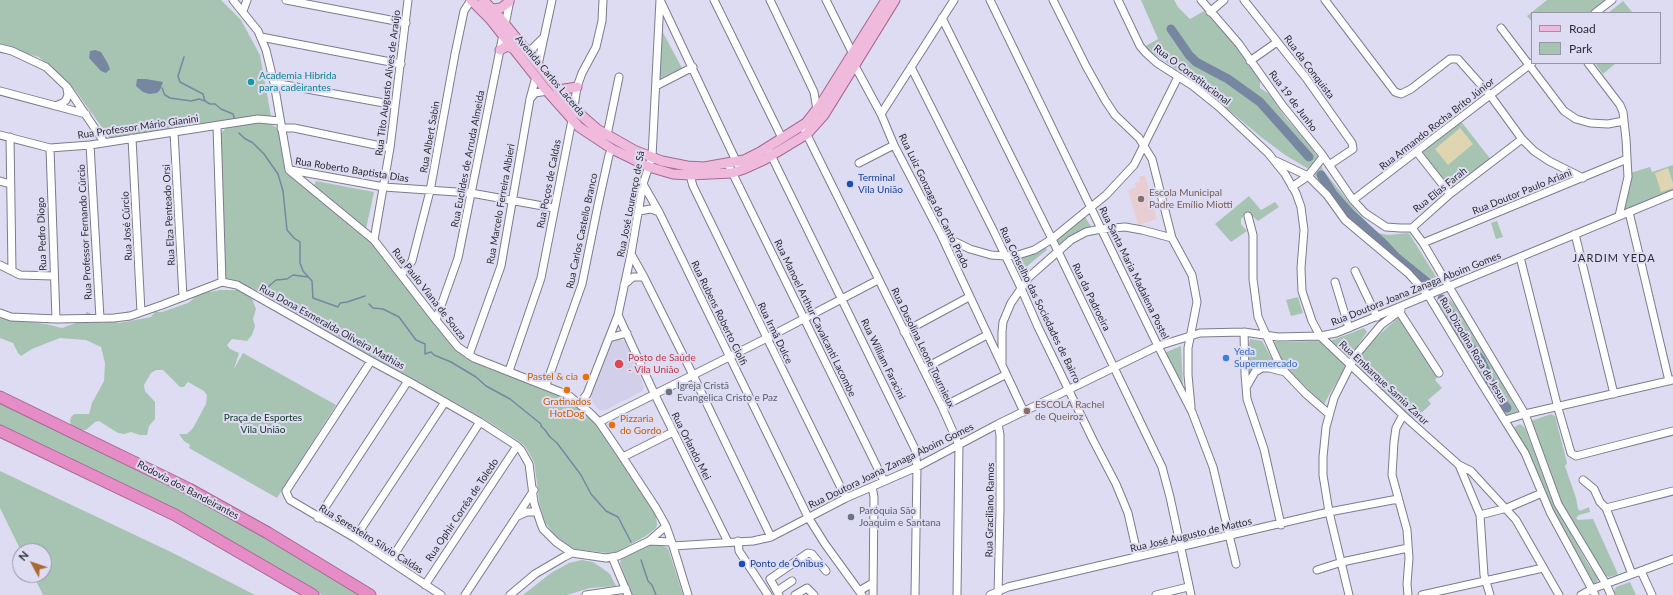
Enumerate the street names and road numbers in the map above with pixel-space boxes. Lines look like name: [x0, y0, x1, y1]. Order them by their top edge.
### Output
street label: Rua Tito Augusto Alves de Araújo: [373, 9, 403, 157]
street label: Avenida Carlos Lacerda: [513, 33, 587, 119]
street label: Rua da Conquista: [1281, 33, 1337, 101]
street label: Rua O Constitucional: [1151, 42, 1233, 108]
street label: Rua 19 de Junho: [1266, 68, 1320, 134]
street label: Rua Armando Rocha Brito Júnior: [1377, 75, 1497, 173]
street label: Rua Euclides de Arruda Almeida: [449, 89, 487, 229]
street label: Rua Albert Sabin: [418, 100, 442, 174]
street label: Rua Professor Mário Gianini: [77, 113, 199, 141]
street label: Rua Luiz Gonzaga do Canto Prado: [896, 132, 972, 270]
street label: Rua Poços de Caldas: [535, 139, 563, 229]
street label: Rua Marcelo Ferreira Albieri: [484, 143, 518, 265]
street label: Rua José Lourenço de Sá: [615, 150, 647, 258]
street label: Rua Roberto Baptista Dias: [294, 155, 410, 185]
street label: Rua Professor Fernando Cúrcio: [75, 164, 95, 300]
street label: Rua Elza Penteado Orsi: [160, 164, 178, 266]
street label: Rua Elias Farah: [1411, 165, 1469, 215]
street label: Rua Doutor Paulo Ariani: [1471, 167, 1573, 217]
street label: Rua Carlos Castello Branco: [564, 172, 600, 290]
street label: Rua José Cúrcio: [119, 191, 135, 261]
street label: Rua Pedro Diogo: [35, 197, 49, 271]
street label: Rua Santa Maria Madalena Postel: [1097, 205, 1171, 341]
street label: Rua Conselho das Sociedades de Bairro: [997, 225, 1083, 385]
street label: Rua Manoel Arthur Cavalcanti Lacombe: [772, 237, 858, 399]
street label: Rua Paulo Viana de Souza: [389, 246, 469, 342]
street label: Rua Doutora Joana Zanaga Aboim Gomes: [1329, 249, 1503, 329]
street label: Rua Rubens Roberto Ciolfi: [688, 259, 750, 367]
street label: Rua da Padroeira: [1069, 261, 1113, 333]
street label: Rua Dona Esmeralda Oliveira Mathias: [257, 282, 407, 372]
street label: Rua Dusolina Leone Tournieux: [889, 286, 957, 410]
street label: Rua Dizodina Rosa de Jesus: [1437, 295, 1509, 405]
street label: Rua Irmã Dulce: [755, 300, 795, 366]
street label: Rua William Faracini: [858, 317, 908, 401]
street label: Rua Embarque Samia Zarur: [1337, 338, 1431, 428]
street label: Rua Orlando Mei: [669, 410, 713, 482]
street label: Rua Doutora Joana Zanaga Aboim Gomes: [806, 421, 976, 511]
street label: Rua Ophir Corrêa de Toledo: [423, 456, 501, 564]
street label: Rodovia dos Bandeirantes: [135, 458, 241, 522]
street label: Rua Graciliano Ramos: [983, 462, 997, 558]
street label: Rua Seresteiro Sílvio Caldas: [317, 502, 425, 576]
street label: Rua José Augusto de Mattos: [1129, 515, 1253, 555]

